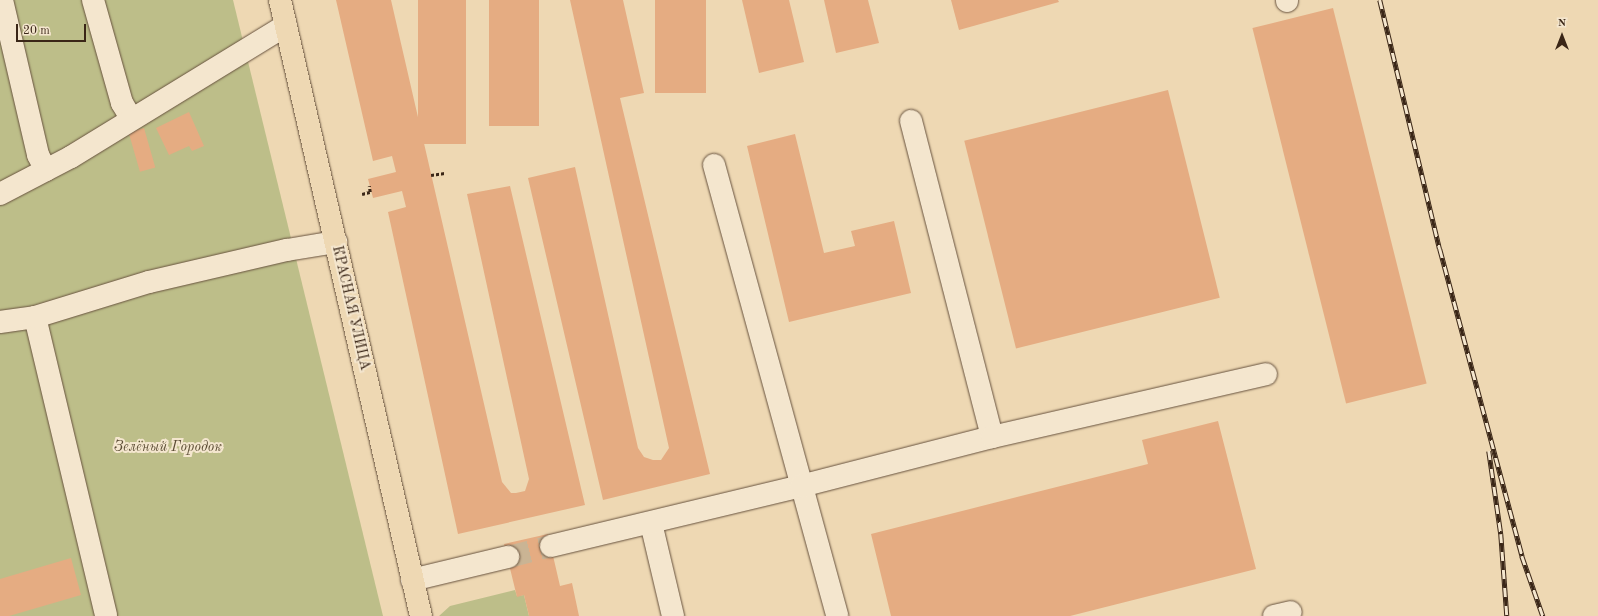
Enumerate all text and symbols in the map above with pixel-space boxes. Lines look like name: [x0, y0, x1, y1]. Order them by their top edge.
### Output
scale bar: [18, 16, 88, 42]
north arrow: [1542, 16, 1582, 56]
text: N: [1558, 18, 1566, 29]
text: 20 m: [23, 25, 50, 37]
street label: КРАСНАЯ УЛИЦА: [328, 244, 374, 372]
park label: Зелёный Городок: [114, 439, 222, 455]

